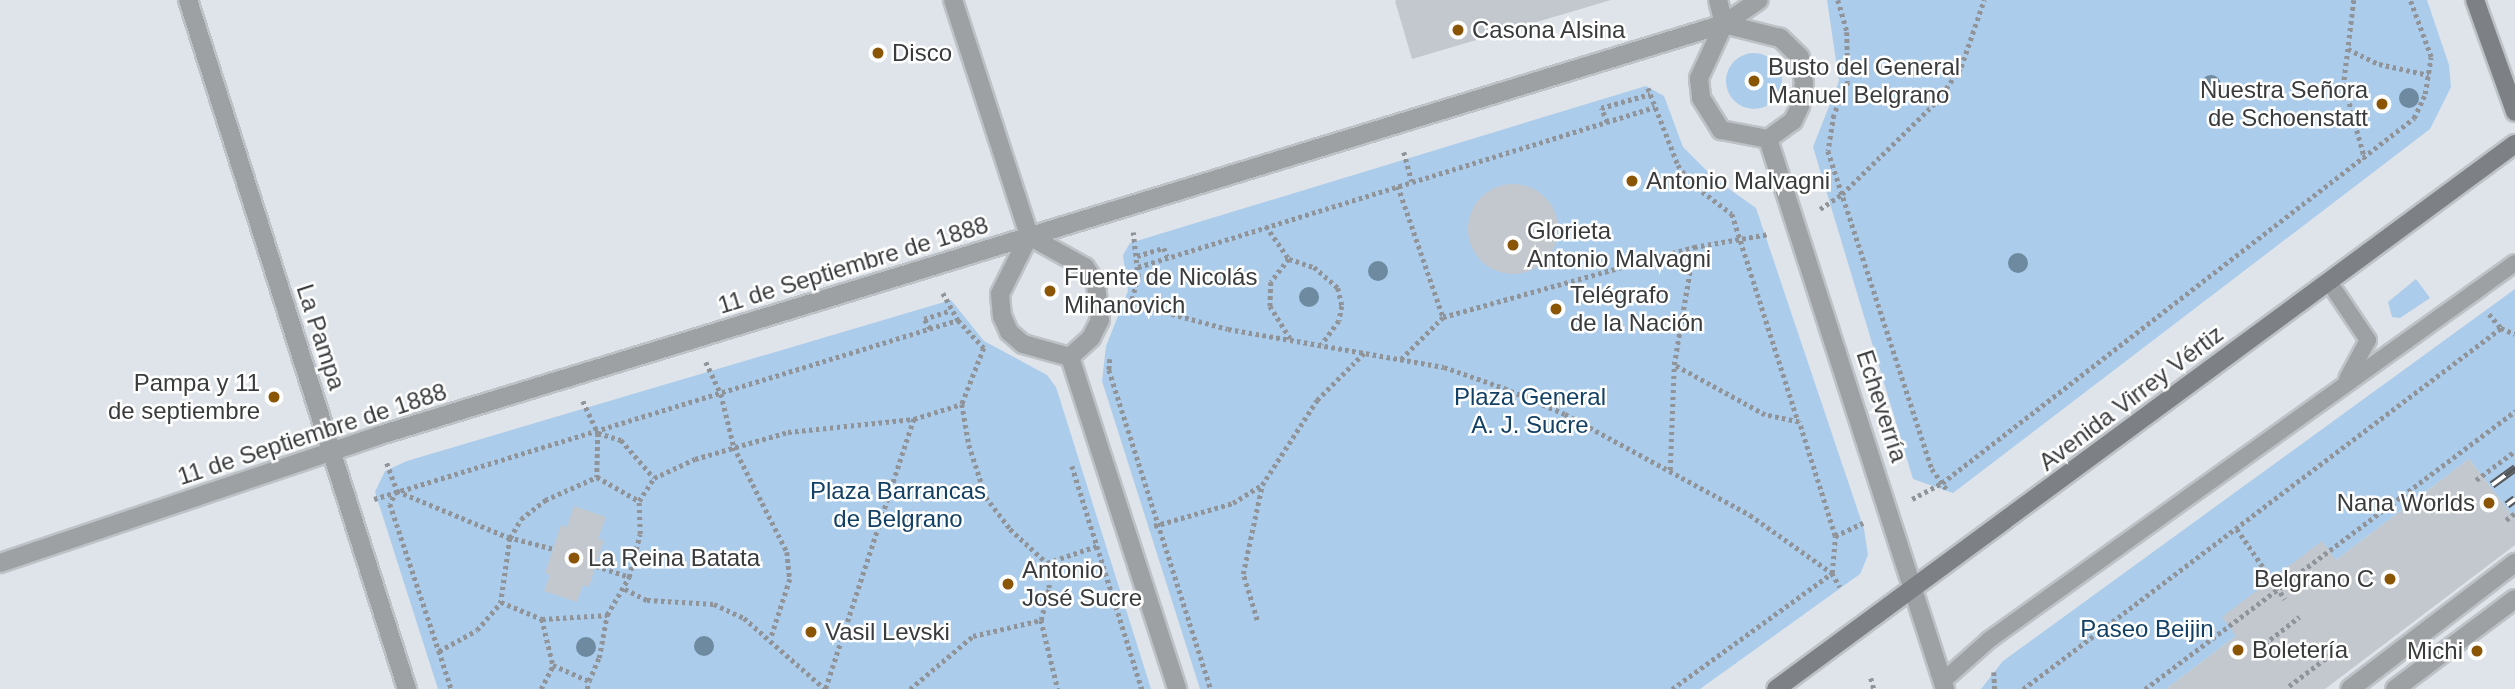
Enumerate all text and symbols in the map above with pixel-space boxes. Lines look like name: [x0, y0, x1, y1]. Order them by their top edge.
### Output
place label: Casona Alsina: [1472, 16, 1627, 44]
marker: Casona Alsina: [1450, 22, 1466, 38]
place label: Disco: [892, 39, 952, 67]
marker: Disco: [870, 45, 886, 61]
place label: Busto del General Manuel Belgrano: [1768, 53, 1960, 109]
marker: Busto del General Manuel Belgrano: [1746, 73, 1762, 89]
place label: Nuestra Señora de Schoenstatt: [2200, 76, 2368, 132]
marker: Nuestra Señora de Schoenstatt: [2374, 96, 2390, 112]
place label: Antonio Malvagni: [1646, 167, 1830, 195]
marker: Antonio Malvagni: [1624, 173, 1640, 189]
street label: 11 de Septiembre de 1888: [714, 210, 992, 320]
place label: Glorieta Antonio Malvagni: [1527, 217, 1711, 273]
marker: Glorieta Antonio Malvagni: [1505, 237, 1521, 253]
place label: Fuente de Nicolás Mihanovich: [1064, 263, 1257, 319]
street label: La Pampa: [290, 281, 352, 393]
place label: Telégrafo de la Nación: [1570, 281, 1703, 337]
marker: Fuente de Nicolás Mihanovich: [1042, 283, 1058, 299]
marker: Telégrafo de la Nación: [1548, 301, 1564, 317]
street label: Avenida Virrey Vértiz: [2033, 319, 2229, 477]
street label: Echeverría: [1850, 346, 1914, 466]
place label: Pampa y 11 de septiembre: [108, 369, 260, 425]
street label: 11 de Septiembre de 1888: [174, 377, 450, 491]
park label: Plaza General A. J. Sucre: [1454, 383, 1606, 439]
marker: Pampa y 11 de septiembre: [266, 389, 282, 405]
park label: Plaza Barrancas de Belgrano: [810, 477, 986, 533]
place label: Nana Worlds: [2337, 489, 2475, 517]
marker: Nana Worlds: [2481, 495, 2497, 511]
place label: La Reina Batata: [588, 544, 760, 572]
marker: La Reina Batata: [566, 550, 582, 566]
place label: Antonio José Sucre: [1022, 556, 1142, 612]
place label: Belgrano C: [2254, 565, 2374, 593]
marker: Belgrano C: [2380, 569, 2400, 589]
marker: Antonio José Sucre: [1000, 576, 1016, 592]
park label: Paseo Beijin: [2080, 615, 2214, 643]
place label: Vasil Levski: [825, 618, 950, 646]
marker: Vasil Levski: [803, 624, 819, 640]
place label: Boletería: [2252, 636, 2348, 664]
place label: Michi: [2407, 637, 2463, 665]
marker: Boletería: [2230, 642, 2246, 658]
marker: Michi: [2469, 643, 2485, 659]

